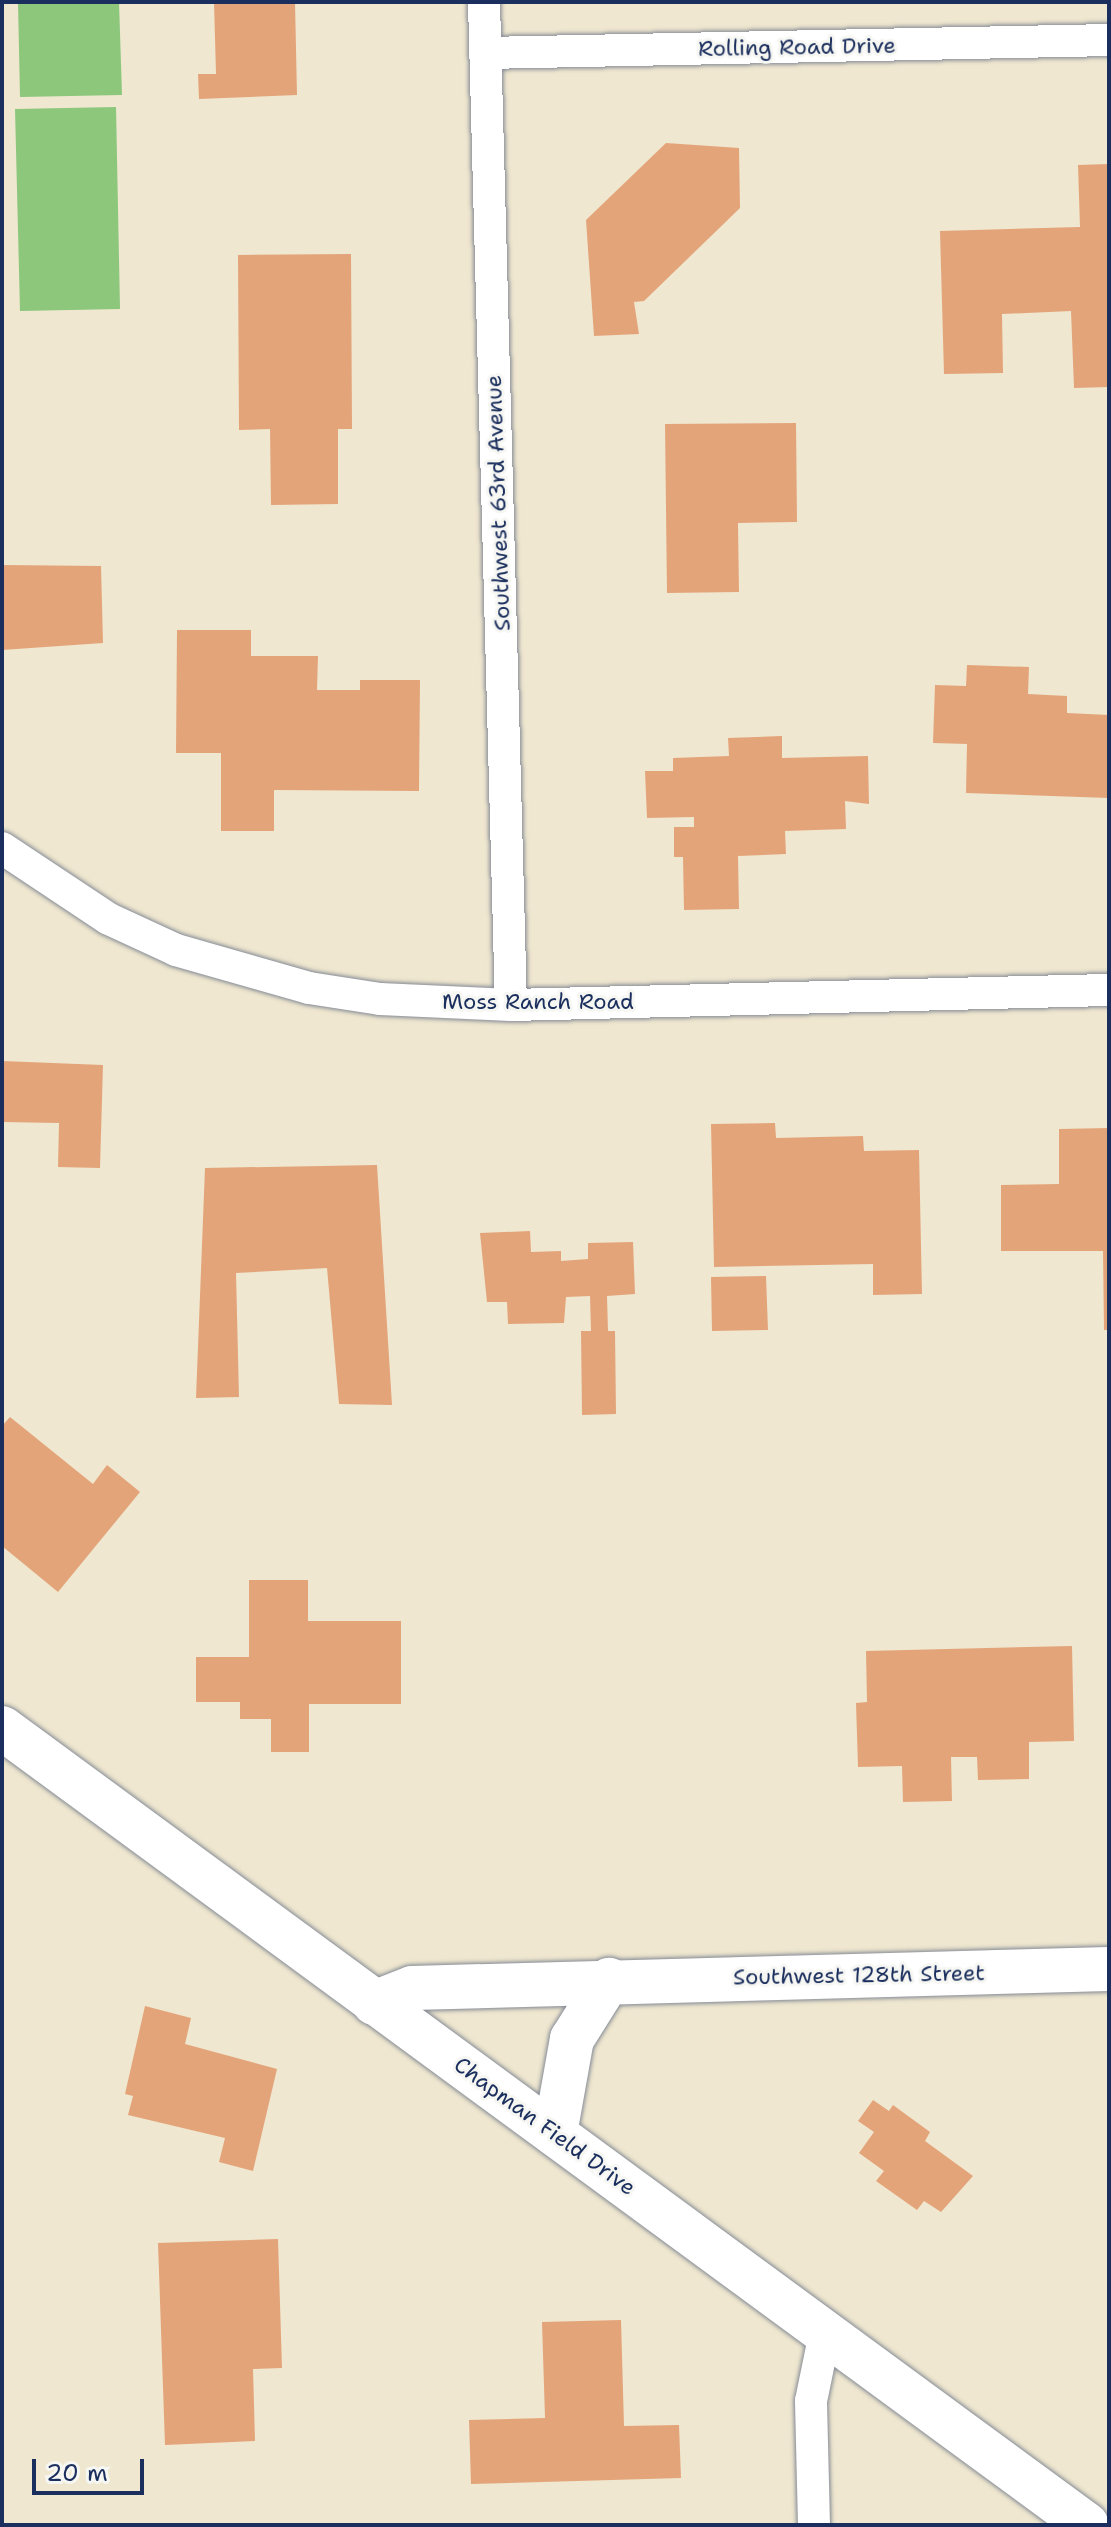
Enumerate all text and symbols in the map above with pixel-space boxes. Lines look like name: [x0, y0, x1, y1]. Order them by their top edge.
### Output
street label: Rolling Road Drive: [698, 32, 896, 62]
street label: Southwest 63rd Avenue: [480, 374, 516, 632]
street label: Moss Ranch Road: [442, 989, 634, 1015]
street label: Southwest 128th Street: [733, 1960, 985, 1990]
street label: Chapman Field Drive: [449, 2051, 641, 2201]
scale bar: [36, 2443, 148, 2493]
text: 20 m: [46, 2457, 108, 2489]

